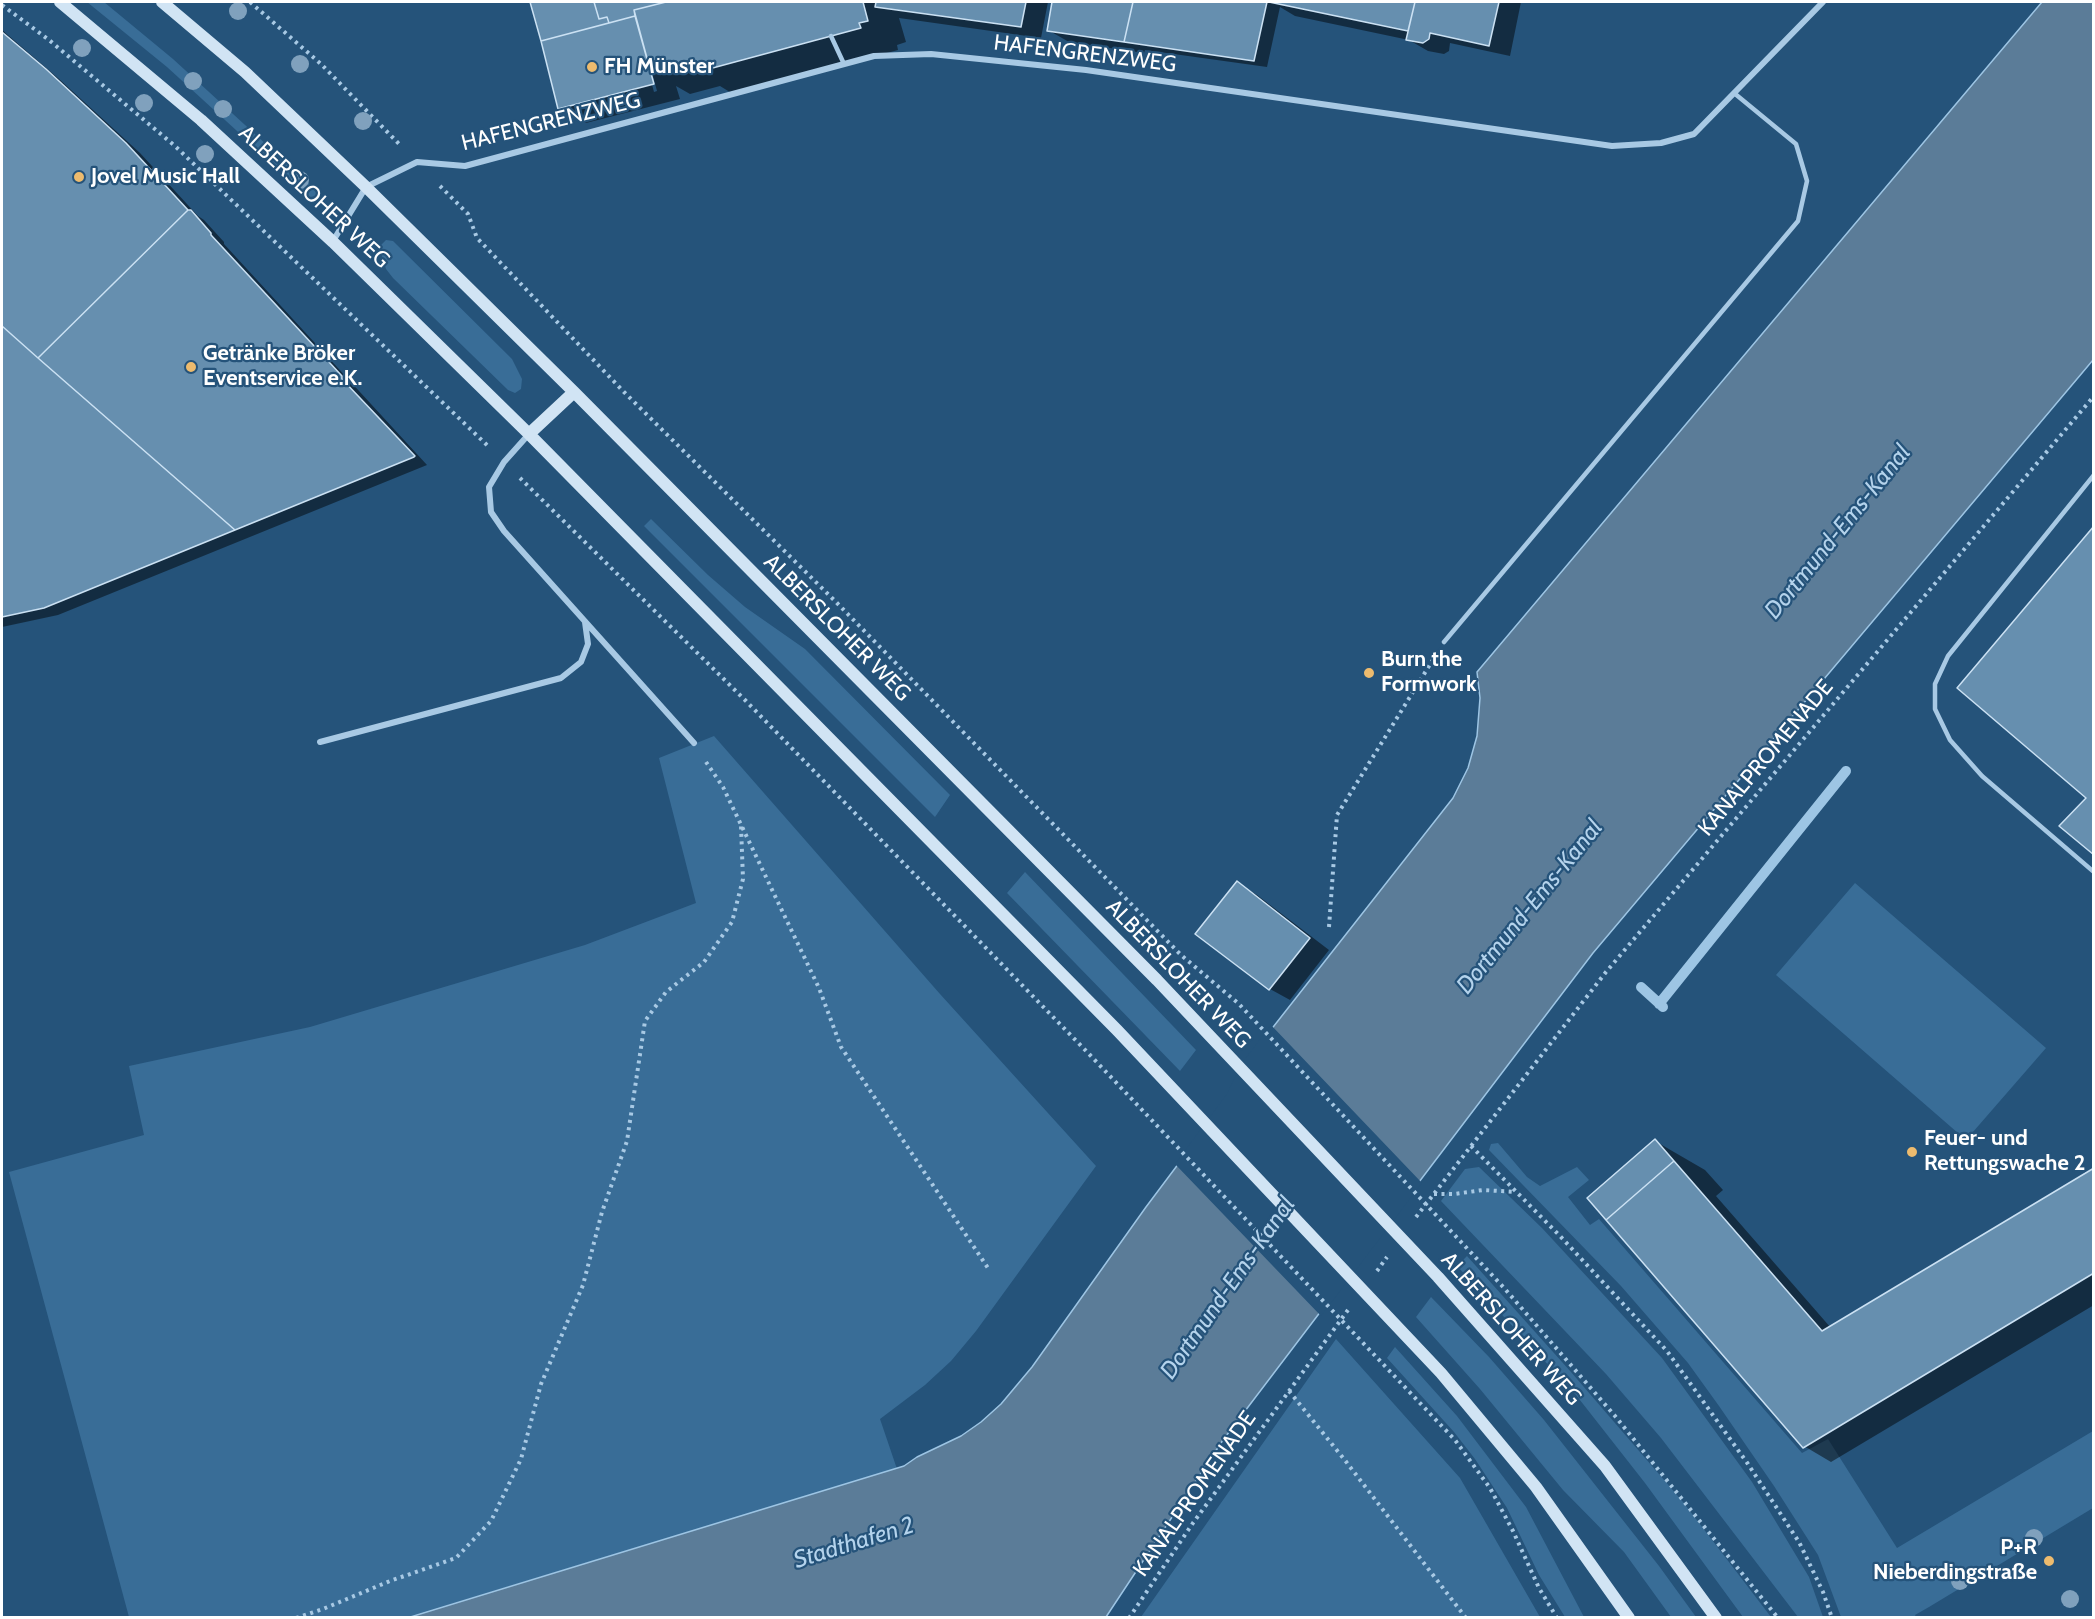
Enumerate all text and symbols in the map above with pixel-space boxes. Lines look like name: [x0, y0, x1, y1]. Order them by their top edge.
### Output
street label: HAFENGRENZWEG: [992, 30, 1178, 78]
place label: FH Münster: [604, 54, 714, 80]
marker: FH Münster: [585, 60, 599, 74]
street label: HAFENGRENZWEG: [459, 87, 643, 157]
street label: ALBERSLOHER WEG: [233, 120, 395, 274]
place label: Jovel Music Hall: [91, 164, 240, 190]
marker: Jovel Music Hall: [72, 170, 86, 184]
place label: Getränke Bröker Eventservice e.K.: [203, 341, 362, 392]
marker: Getränke Bröker Eventservice e.K.: [184, 360, 198, 374]
water label: Dortmund-Ems-Kanal: [1759, 439, 1917, 625]
street label: ALBERSLOHER WEG: [758, 549, 916, 707]
place label: Burn the Formwork: [1381, 647, 1477, 698]
marker: Burn the Formwork: [1362, 666, 1376, 680]
street label: KANALPROMENADE: [1693, 674, 1839, 842]
water label: Dortmund-Ems-Kanal: [1451, 814, 1609, 1000]
street label: ALBERSLOHER WEG: [1100, 894, 1256, 1054]
place label: Feuer- und Rettungswache 2: [1924, 1126, 2085, 1178]
marker: Feuer- und Rettungswache 2: [1905, 1145, 1919, 1159]
water label: Dortmund-Ems-Kanal: [1154, 1191, 1302, 1385]
street label: ALBERSLOHER WEG: [1435, 1247, 1587, 1411]
street label: KANALPROMENADE: [1128, 1406, 1262, 1582]
water label: Stadthafen 2: [790, 1511, 918, 1575]
place label: P+R Nieberdingstraße: [1873, 1535, 2037, 1586]
marker: P+R Nieberdingstraße: [2042, 1554, 2056, 1568]

